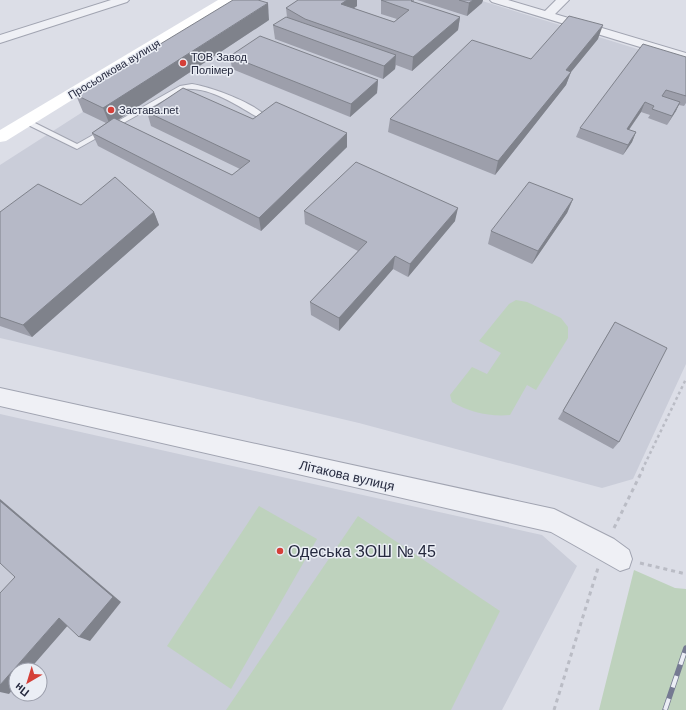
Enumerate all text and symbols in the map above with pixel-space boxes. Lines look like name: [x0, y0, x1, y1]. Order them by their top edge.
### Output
street label: Просьолкова вулиця: [66, 37, 162, 101]
place label: ТОВ Завод Полімер: [191, 51, 248, 76]
marker: ТОВ Завод Полімер: [178, 58, 188, 68]
place label: Застава.net: [119, 104, 178, 116]
marker: Застава.net: [106, 105, 116, 115]
street label: Літакова вулиця: [298, 457, 396, 494]
place label: Одеська ЗОШ № 45: [288, 543, 436, 560]
marker: Одеська ЗОШ № 45: [275, 546, 285, 556]
north arrow: [8, 662, 48, 702]
text: Пн: [12, 681, 31, 699]

